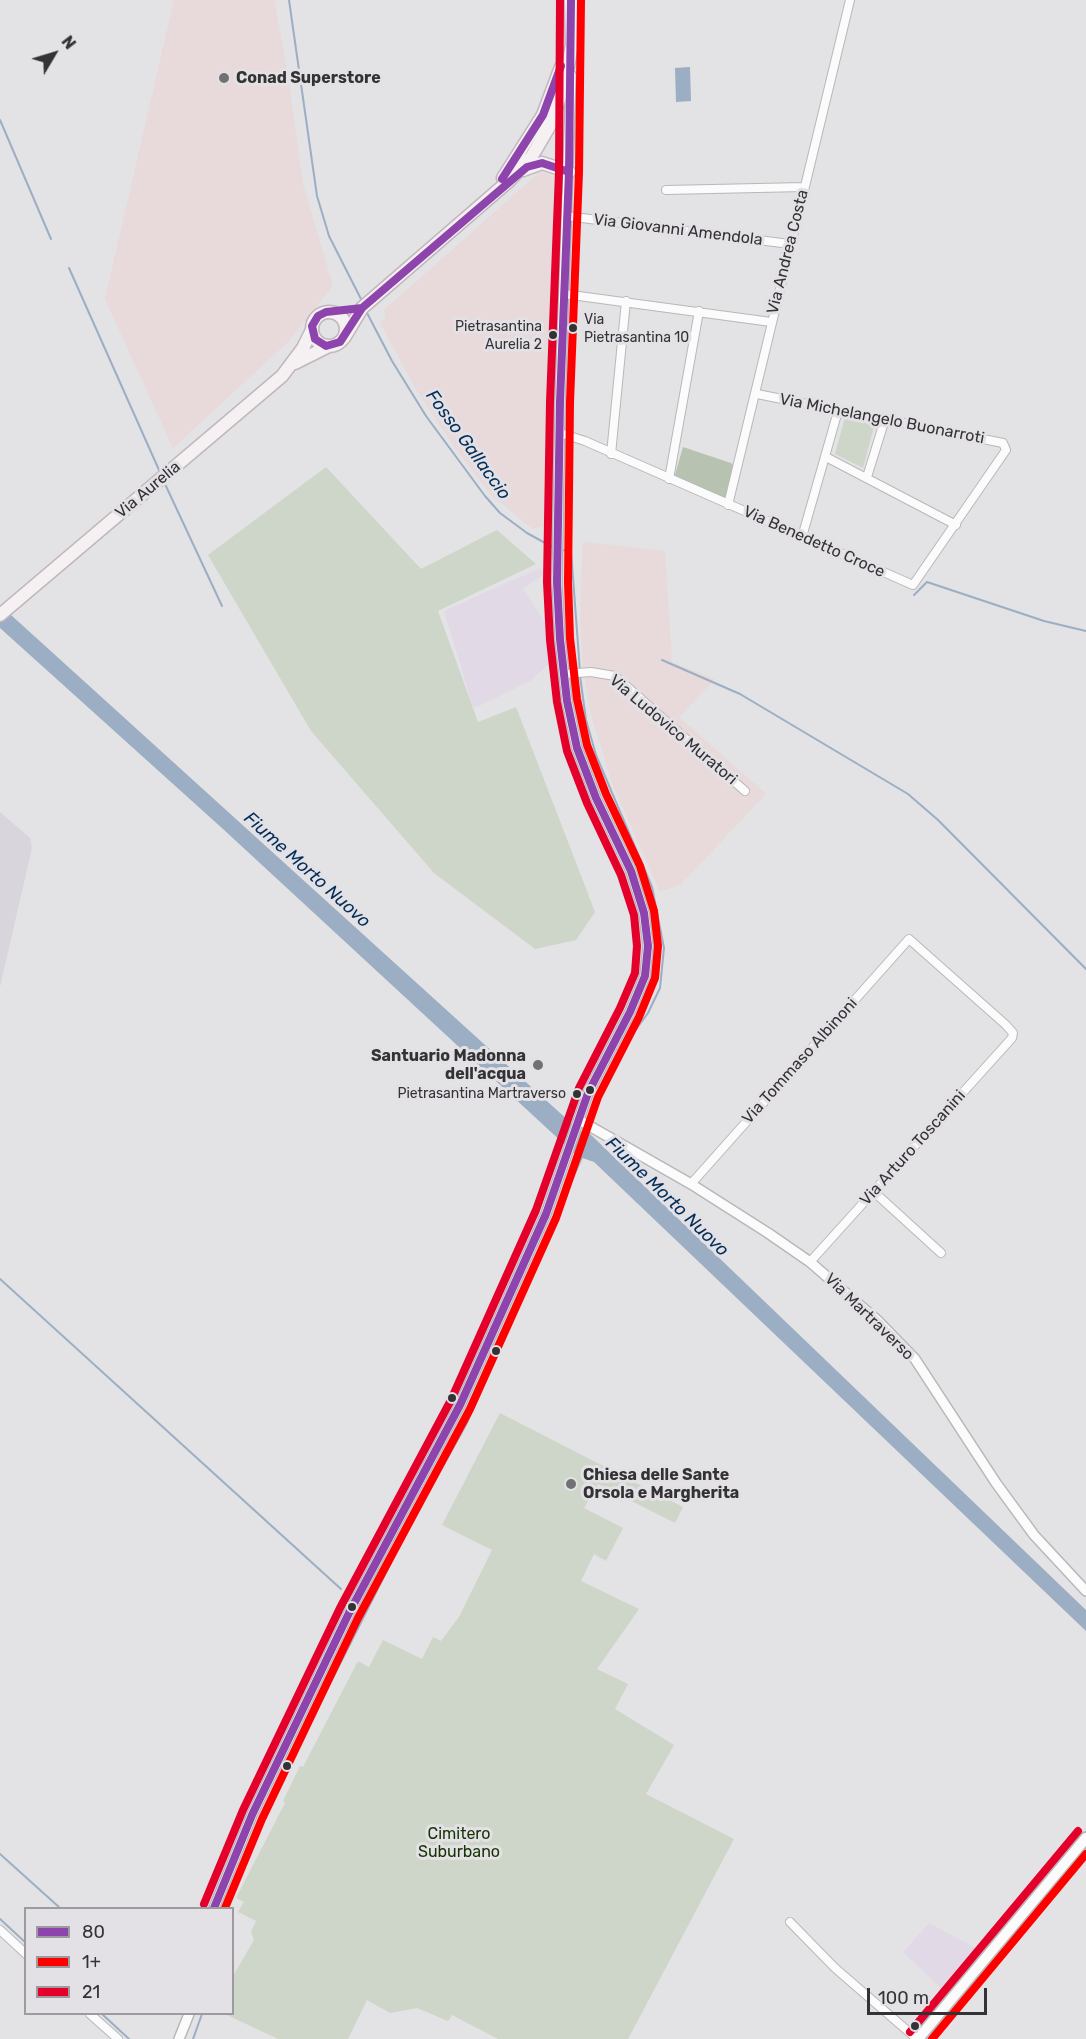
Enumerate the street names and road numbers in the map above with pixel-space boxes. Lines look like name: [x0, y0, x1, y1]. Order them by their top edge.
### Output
street label: Via Andrea Costa: [763, 188, 813, 316]
street label: Via Giovanni Amendola: [592, 210, 764, 250]
street label: Via Michelangelo Buonarroti: [778, 390, 986, 448]
street label: Via Aurelia: [112, 457, 184, 523]
street label: Via Benedetto Croce: [740, 502, 888, 582]
street label: Via Ludovico Muratori: [605, 671, 741, 789]
street label: Via Tommaso Albinoni: [738, 994, 862, 1128]
street label: Via Arturo Toscanini: [856, 1086, 970, 1210]
street label: Via Martraverso: [820, 1270, 918, 1364]

